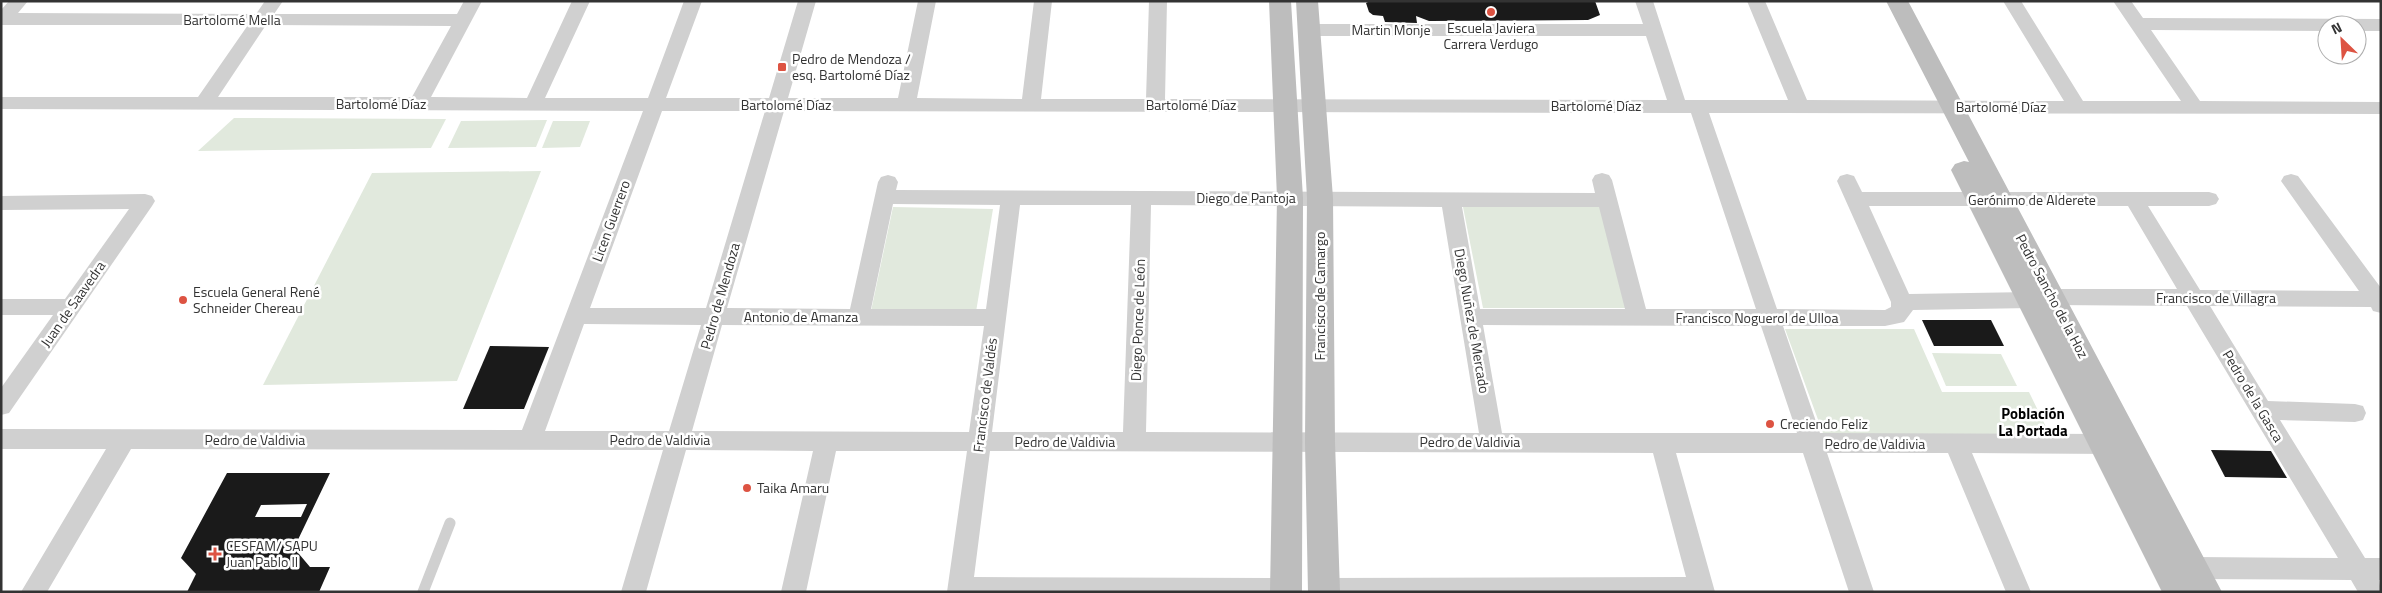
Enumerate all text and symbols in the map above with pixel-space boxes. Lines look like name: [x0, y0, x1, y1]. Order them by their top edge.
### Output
marker: Escuela Javiera Carrera Verdugo: [1485, 6, 1497, 18]
street label: Bartolomé Mella: [183, 9, 281, 30]
north arrow: [2317, 15, 2367, 65]
text: N: [2327, 16, 2345, 39]
place label: Escuela Javiera Carrera Verdugo: [1443, 17, 1539, 54]
street label: Martin Monje: [1352, 19, 1430, 40]
place label: Pedro de Mendoza / esq. Bartolomé Díaz: [792, 48, 911, 85]
marker: Pedro de Mendoza / esq. Bartolomé Díaz: [776, 61, 788, 73]
street label: Bartolomé Díaz: [336, 93, 426, 114]
street label: Bartolomé Díaz: [741, 94, 831, 115]
street label: Bartolomé Díaz: [1146, 94, 1236, 115]
street label: Bartolomé Díaz: [1551, 95, 1641, 116]
street label: Bartolomé Díaz: [1956, 96, 2046, 117]
street label: Licen Guerrero: [586, 177, 635, 265]
street label: Diego de Pantoja: [1196, 187, 1296, 208]
street label: Gerónimo de Alderete: [1968, 189, 2096, 210]
street label: Pedro Sancho de la Hoz: [2011, 230, 2094, 362]
street label: Francisco de Camargo: [1309, 232, 1330, 360]
street label: Pedro de Mendoza: [694, 240, 745, 352]
street label: Diego Nuñez de Mercado: [1449, 247, 1496, 395]
street label: Juan de Saavedra: [35, 256, 110, 351]
street label: Diego Ponce de León: [1125, 258, 1150, 381]
place label: Escuela General René Schneider Chereau: [193, 281, 320, 318]
street label: Francisco de Villagra: [2156, 287, 2276, 308]
marker: Escuela General René Schneider Chereau: [177, 294, 189, 306]
street label: Antonio de Amanza: [744, 306, 858, 327]
street label: Francisco Noguerol de Ulloa: [1676, 307, 1838, 328]
street label: Francisco de Valdés: [967, 336, 1002, 453]
street label: Pedro de la Gasca: [2218, 346, 2289, 446]
district label: Población La Portada: [1998, 402, 2068, 442]
place label: Creciendo Feliz: [1780, 413, 1868, 434]
marker: Creciendo Feliz: [1764, 418, 1776, 430]
street label: Pedro de Valdivia: [205, 429, 305, 450]
street label: Pedro de Valdivia: [610, 429, 710, 450]
street label: Pedro de Valdivia: [1015, 431, 1115, 452]
street label: Pedro de Valdivia: [1420, 431, 1520, 452]
street label: Pedro de Valdivia: [1825, 433, 1925, 454]
place label: Taika Amaru: [757, 477, 829, 498]
marker: Taika Amaru: [741, 482, 753, 494]
place label: CESFAM/ SAPU Juan Pablo II: [226, 535, 318, 572]
marker: CESFAM/ SAPU Juan Pablo II: [208, 547, 222, 561]

